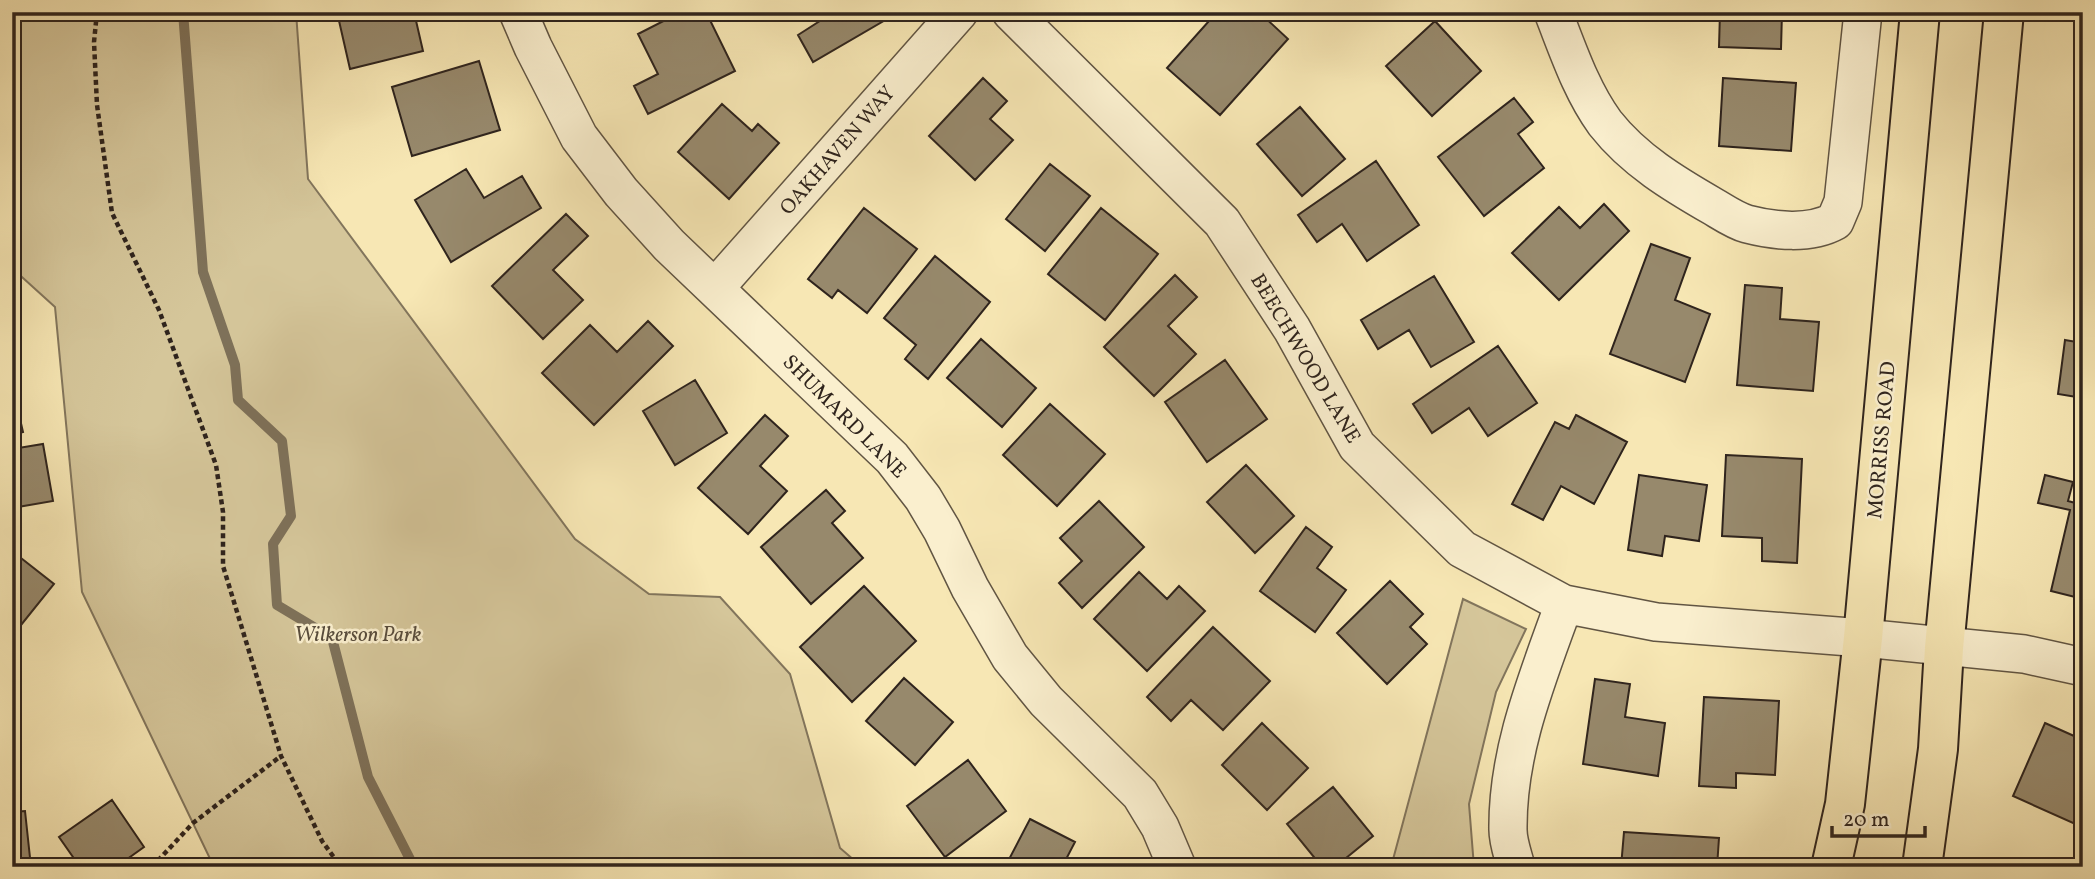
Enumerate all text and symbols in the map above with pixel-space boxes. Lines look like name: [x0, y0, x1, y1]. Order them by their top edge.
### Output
street label: OAKHAVEN WAY: [774, 80, 903, 222]
street label: BEECHWOOD LANE: [1242, 268, 1367, 449]
street label: SHUMARD LANE: [776, 349, 912, 485]
street label: MORRISS ROAD: [1861, 360, 1904, 520]
park label: Wilkerson Park: [294, 621, 422, 650]
scale bar: [1832, 795, 1925, 839]
text: 20 m: [1843, 806, 1889, 835]

